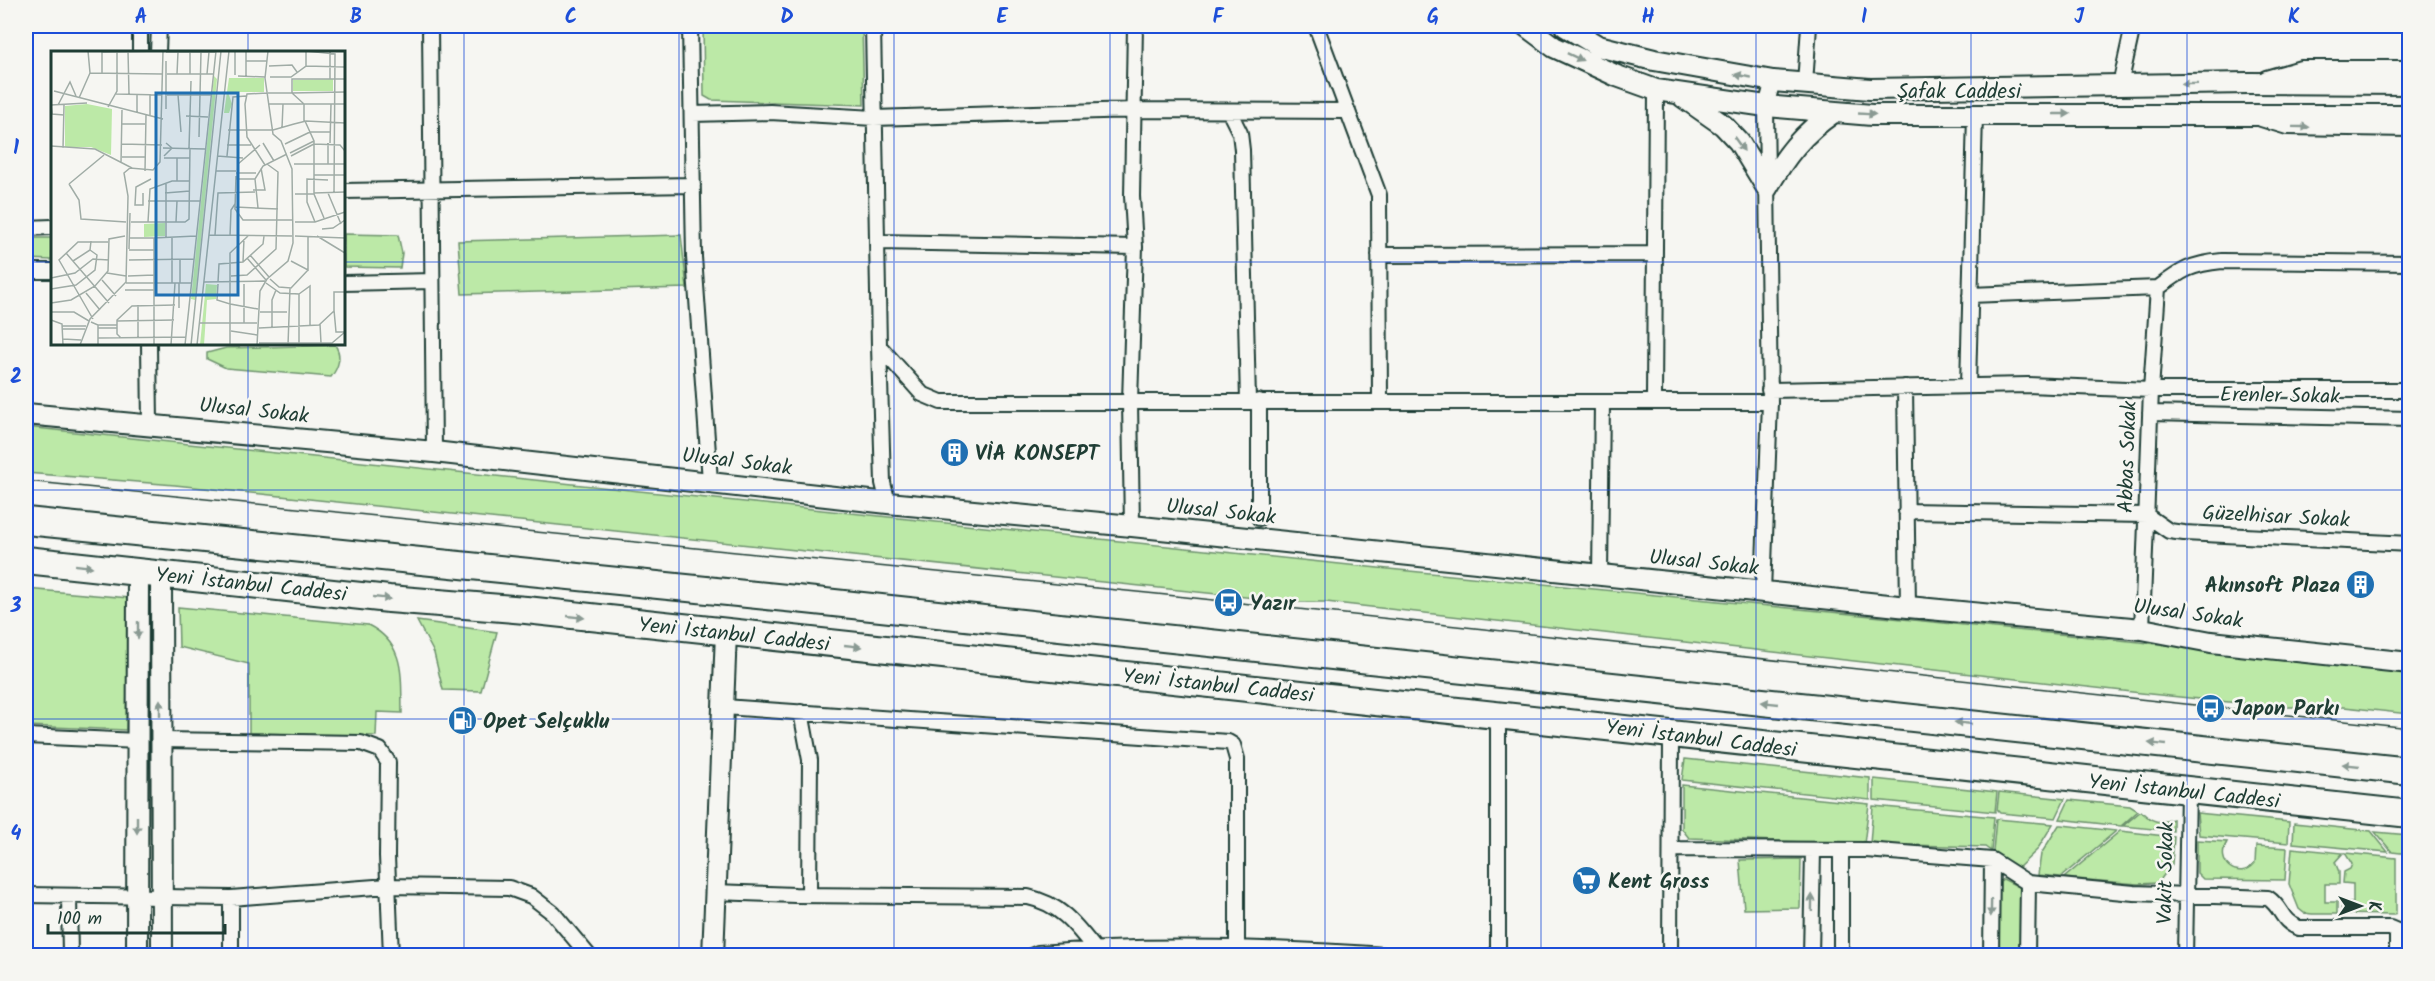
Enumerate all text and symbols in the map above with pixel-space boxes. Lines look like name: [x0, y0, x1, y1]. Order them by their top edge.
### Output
text: A: [135, 2, 147, 34]
text: B: [350, 2, 362, 34]
text: C: [565, 2, 577, 34]
text: D: [780, 2, 794, 34]
text: E: [996, 2, 1008, 34]
text: F: [1213, 2, 1225, 34]
text: G: [1427, 2, 1439, 34]
text: H: [1641, 2, 1655, 34]
text: I: [1861, 2, 1867, 34]
text: J: [2074, 2, 2085, 34]
text: K: [2288, 2, 2300, 34]
inset map: [51, 51, 345, 345]
one-way arrow: [1567, 52, 1584, 61]
one-way arrow: [1733, 71, 1752, 80]
street label: Şafak Caddesi: [1897, 76, 2022, 109]
one-way arrow: [2180, 79, 2199, 89]
one-way arrow: [1858, 110, 1877, 119]
one-way arrow: [2053, 110, 2072, 119]
one-way arrow: [2291, 123, 2310, 132]
text: 1: [13, 133, 19, 165]
one-way arrow: [1733, 136, 1745, 152]
text: 2: [10, 362, 22, 394]
street label: Erenler Sokak: [2220, 379, 2340, 414]
street label: Ulusal Sokak: [197, 389, 311, 434]
street label: Abbas Sokak: [2110, 400, 2147, 514]
building icon: VİA KONSEPT: [938, 437, 970, 469]
place label: VİA KONSEPT: [975, 438, 1102, 471]
street label: Ulusal Sokak: [680, 439, 794, 486]
street label: Ulusal Sokak: [1164, 490, 1278, 535]
street label: Güzelhisar Sokak: [2201, 497, 2351, 538]
street label: Ulusal Sokak: [1647, 541, 1761, 586]
street label: Yeni İstanbul Caddesi: [154, 559, 349, 612]
one-way arrow: [74, 561, 93, 571]
building icon: Akınsoft Plaza: [2345, 569, 2377, 601]
place label: Akınsoft Plaza: [2205, 570, 2340, 603]
bus stop icon: Yazır: [1213, 587, 1245, 619]
place label: Yazır: [1250, 588, 1297, 621]
street label: Ulusal Sokak: [2131, 590, 2245, 639]
text: 3: [10, 591, 22, 623]
one-way arrow: [373, 593, 392, 603]
street label: Yeni İstanbul Caddesi: [637, 609, 832, 662]
one-way arrow: [567, 612, 586, 622]
one-way arrow: [133, 620, 143, 639]
one-way arrow: [844, 642, 863, 651]
street label: Yeni İstanbul Caddesi: [1121, 660, 1316, 713]
bus stop icon: Japon Parkı: [2195, 692, 2227, 724]
place label: Japon Parkı: [2232, 693, 2340, 726]
one-way arrow: [1760, 698, 1779, 708]
one-way arrow: [155, 699, 165, 718]
fuel station icon: Opet Selçuklu: [446, 705, 478, 737]
place label: Opet Selçuklu: [483, 706, 610, 739]
street label: Yeni İstanbul Caddesi: [1603, 711, 1799, 768]
one-way arrow: [1954, 719, 1973, 728]
one-way arrow: [2148, 739, 2167, 749]
one-way arrow: [2342, 760, 2361, 769]
street label: Yeni İstanbul Caddesi: [2087, 766, 2282, 819]
one-way arrow: [132, 815, 142, 834]
text: 4: [11, 819, 22, 851]
street label: Vakit Sokak: [2149, 821, 2184, 925]
supermarket icon: Kent Gross: [1571, 865, 1603, 897]
place label: Kent Gross: [1608, 866, 1710, 899]
north arrow: [2330, 876, 2390, 936]
one-way arrow: [1807, 893, 1817, 912]
scale bar: [48, 897, 225, 935]
one-way arrow: [1986, 898, 1996, 917]
text: K: [2361, 901, 2386, 911]
text: 100 m: [57, 905, 102, 934]

